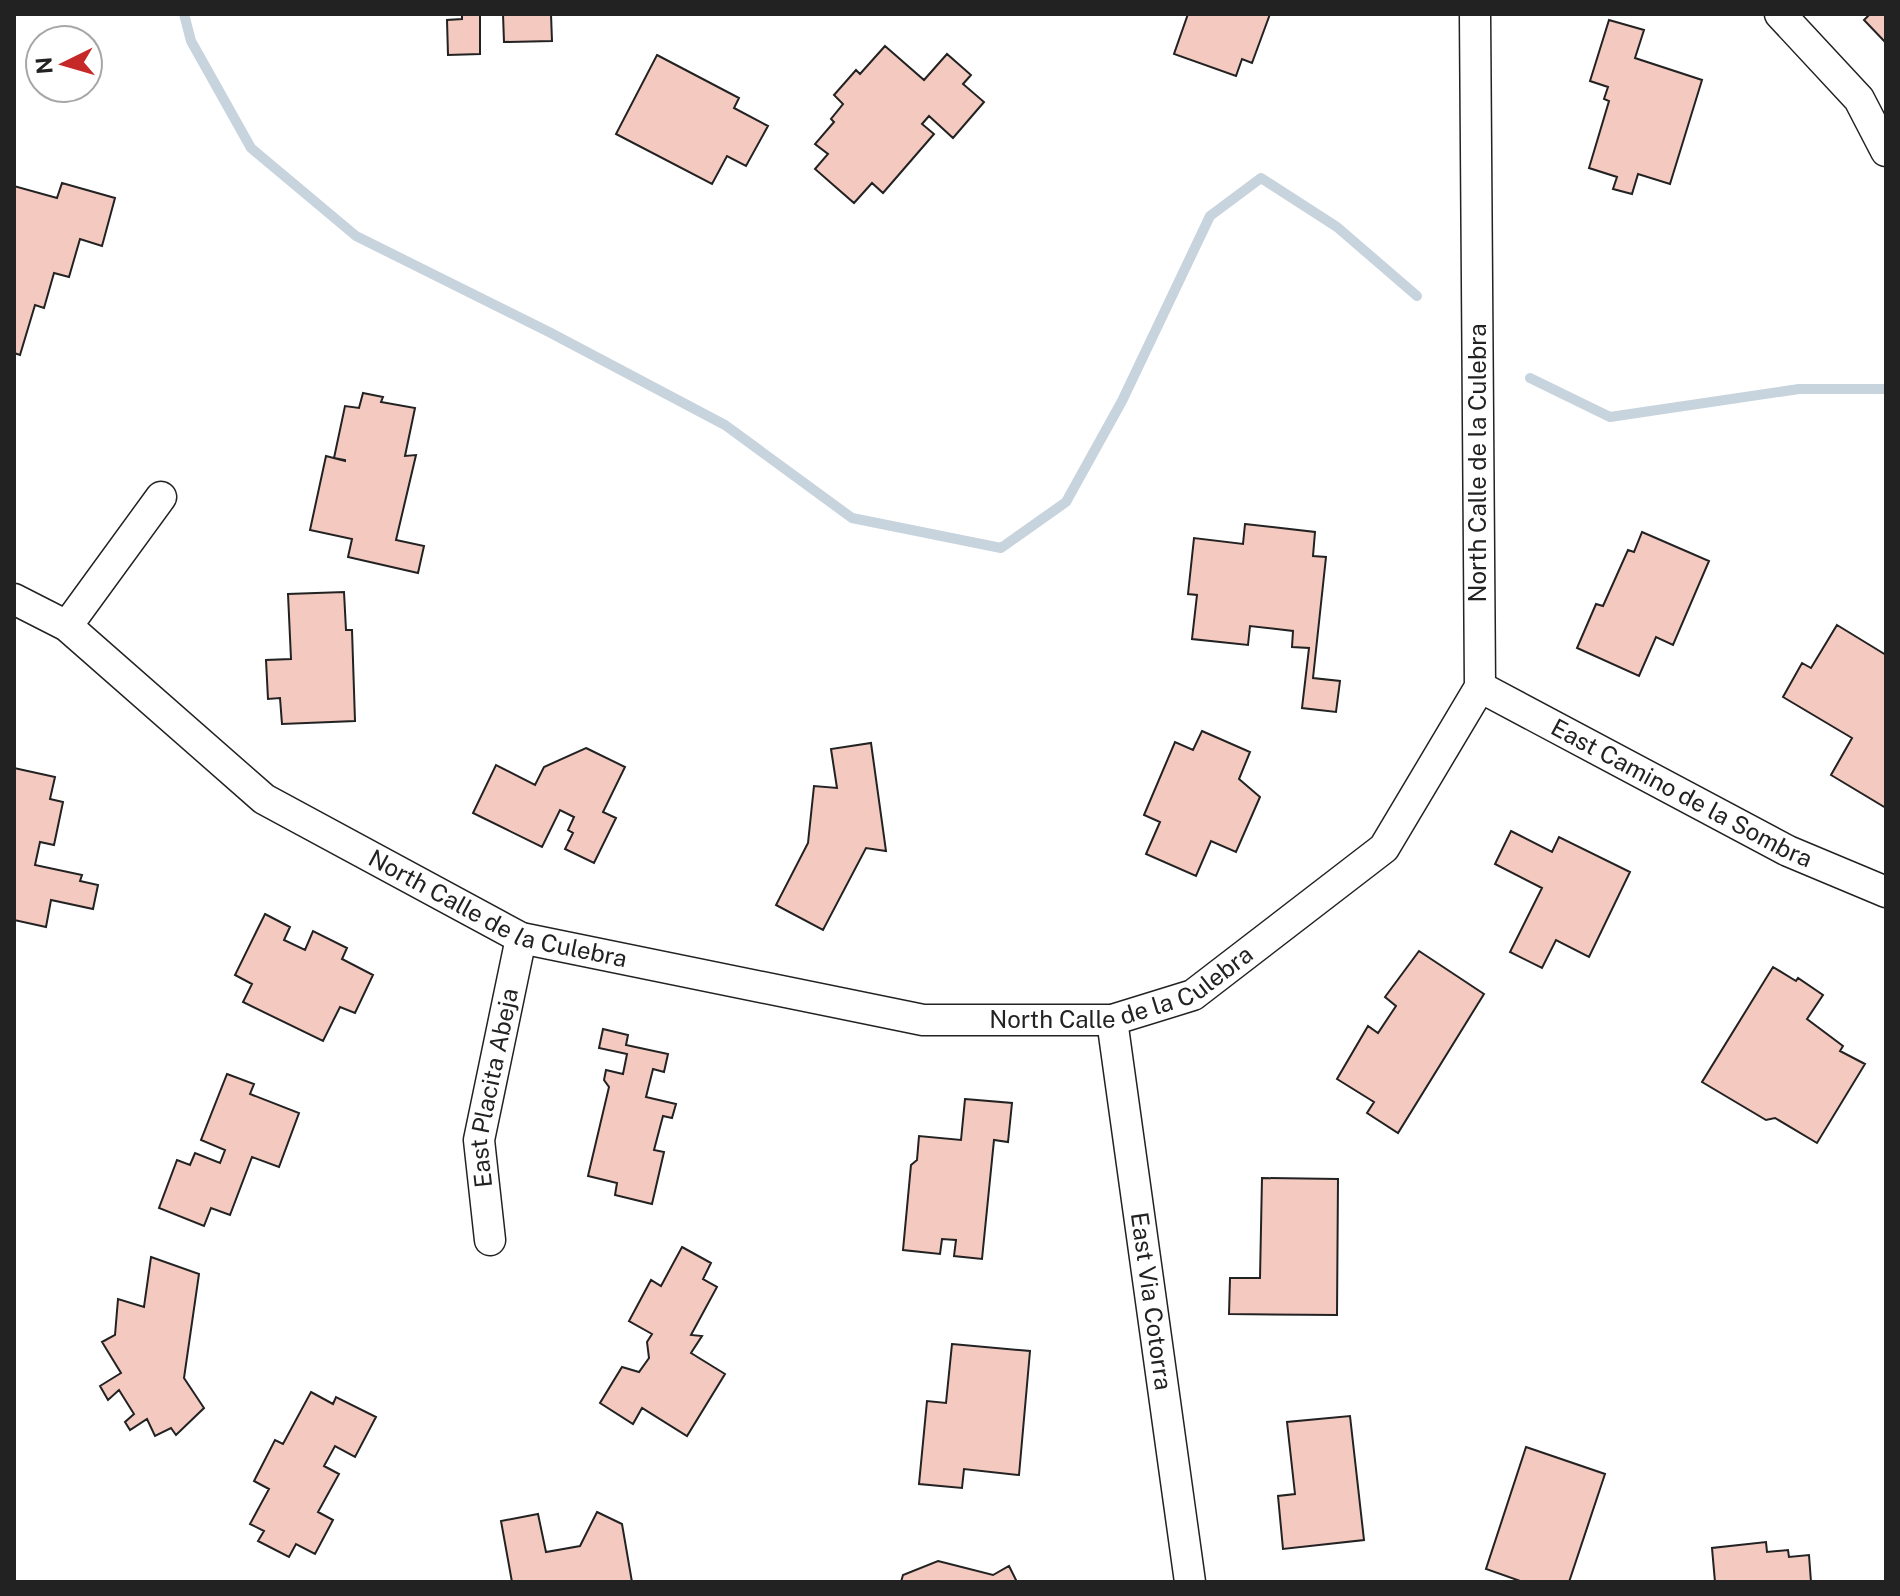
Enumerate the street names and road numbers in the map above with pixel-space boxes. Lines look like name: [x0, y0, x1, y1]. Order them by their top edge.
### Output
street label: North Calle de la Culebra: [1463, 324, 1491, 602]
street label: East Camino de la Sombra: [1547, 712, 1817, 873]
street label: North Calle de la Culebra: [364, 843, 630, 972]
street label: North Calle de la Culebra: [989, 939, 1258, 1033]
street label: East Placita Abeja: [464, 986, 523, 1189]
street label: East Via Cotorra: [1126, 1210, 1178, 1392]

